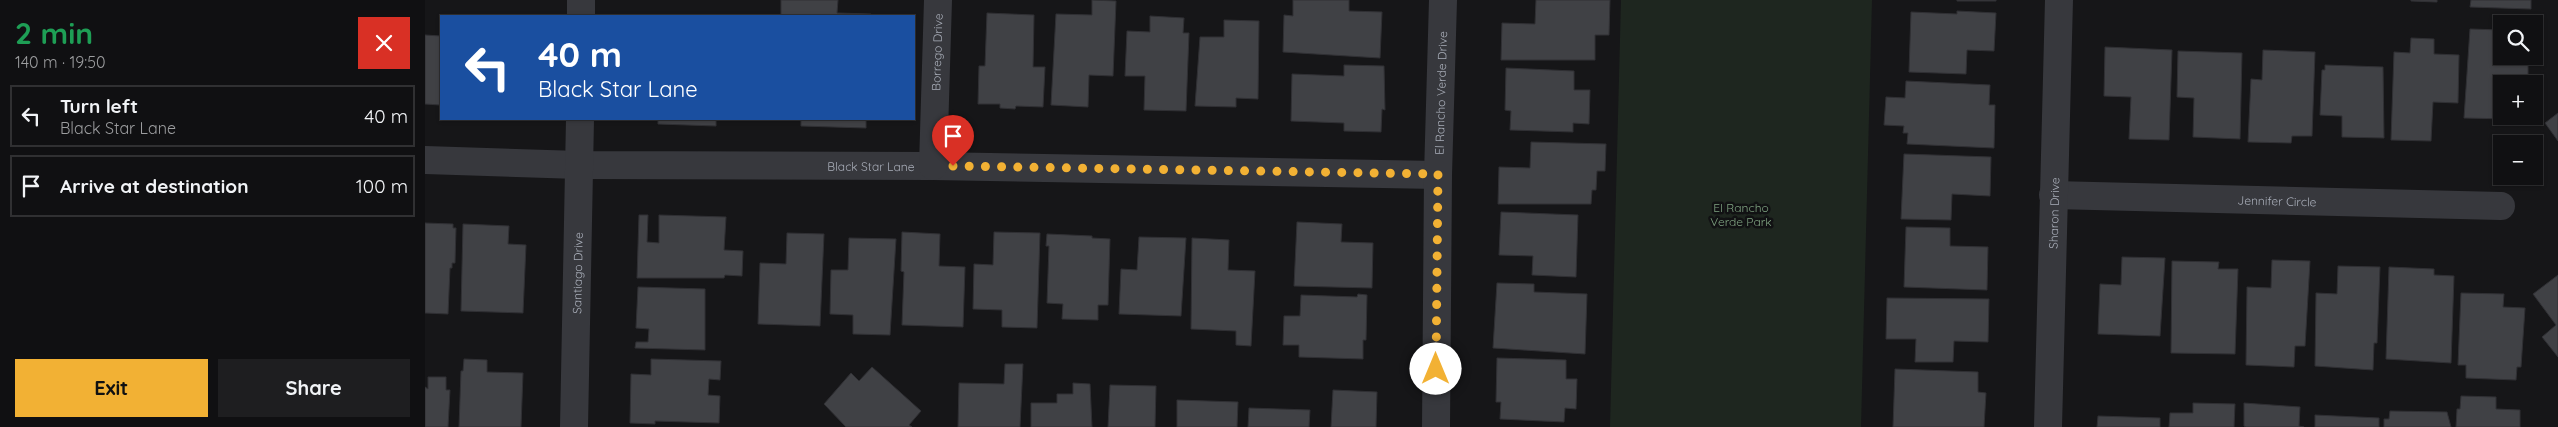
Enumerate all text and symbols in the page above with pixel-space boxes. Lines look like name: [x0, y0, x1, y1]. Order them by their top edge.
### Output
street label: Borrego Drive: [928, 13, 945, 91]
text: 2 min: [15, 14, 93, 52]
map controls: [2493, 15, 2543, 185]
button: search: [2493, 15, 2543, 65]
button: close: [358, 17, 410, 69]
street label: El Rancho Verde Drive: [1431, 31, 1450, 155]
text: 40 m: [538, 32, 622, 76]
icon: left: [455, 35, 520, 100]
text: 140 m · 19:50: [15, 52, 106, 72]
text: Black Star Lane: [538, 75, 698, 103]
button: +: [2493, 75, 2543, 125]
text: Turn left: [60, 94, 138, 118]
icon: left: [17, 102, 45, 130]
text: 40 m: [364, 104, 408, 128]
pin: [932, 115, 974, 166]
text: Black Star Lane: [60, 118, 176, 138]
icon: arrive: [939, 122, 967, 150]
button: −: [2493, 135, 2543, 185]
street label: Black Star Lane: [827, 158, 915, 173]
icon: arrive: [17, 172, 45, 200]
text: Arrive at destination: [60, 174, 249, 198]
text: 100 m: [356, 174, 408, 198]
street label: Sharon Drive: [2045, 177, 2062, 249]
street label: Jennifer Circle: [2237, 192, 2317, 209]
park label: El Rancho Verde Park: [1710, 200, 1772, 229]
street label: Santiago Drive: [569, 232, 585, 314]
position arrow: [1409, 342, 1461, 394]
button: Exit: [15, 359, 208, 417]
button: Share: [218, 359, 410, 417]

